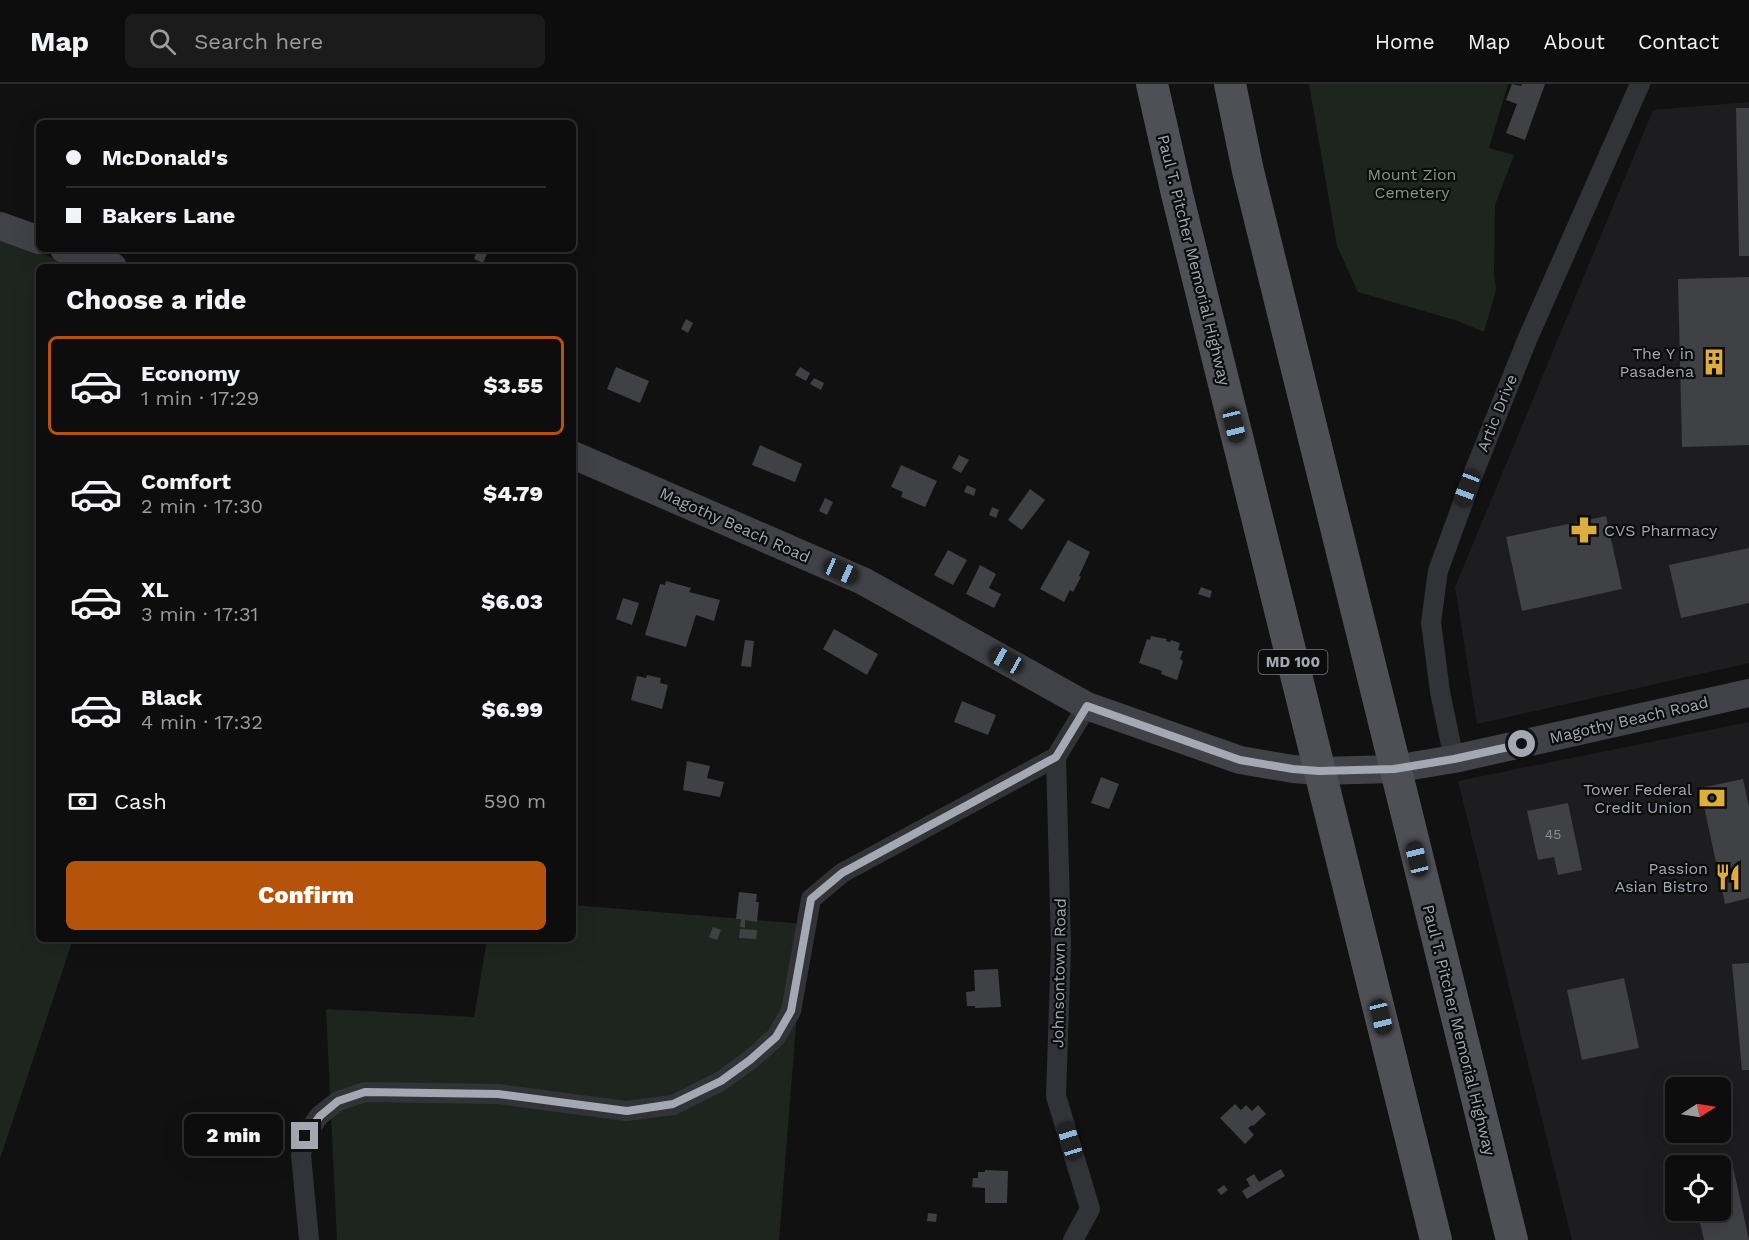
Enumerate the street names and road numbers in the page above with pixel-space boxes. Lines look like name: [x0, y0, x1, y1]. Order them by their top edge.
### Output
street label: Paul T. Pitcher Memorial Highway: [1154, 133, 1235, 388]
street label: Artic Drive: [1473, 372, 1521, 454]
street label: Magothy Beach Road: [657, 483, 813, 567]
road number: MD 100: [1258, 650, 1328, 674]
street label: Magothy Beach Road: [1548, 692, 1710, 748]
street label: Johnsontown Road: [1048, 898, 1070, 1048]
street label: Paul T. Pitcher Memorial Highway: [1419, 903, 1500, 1158]

